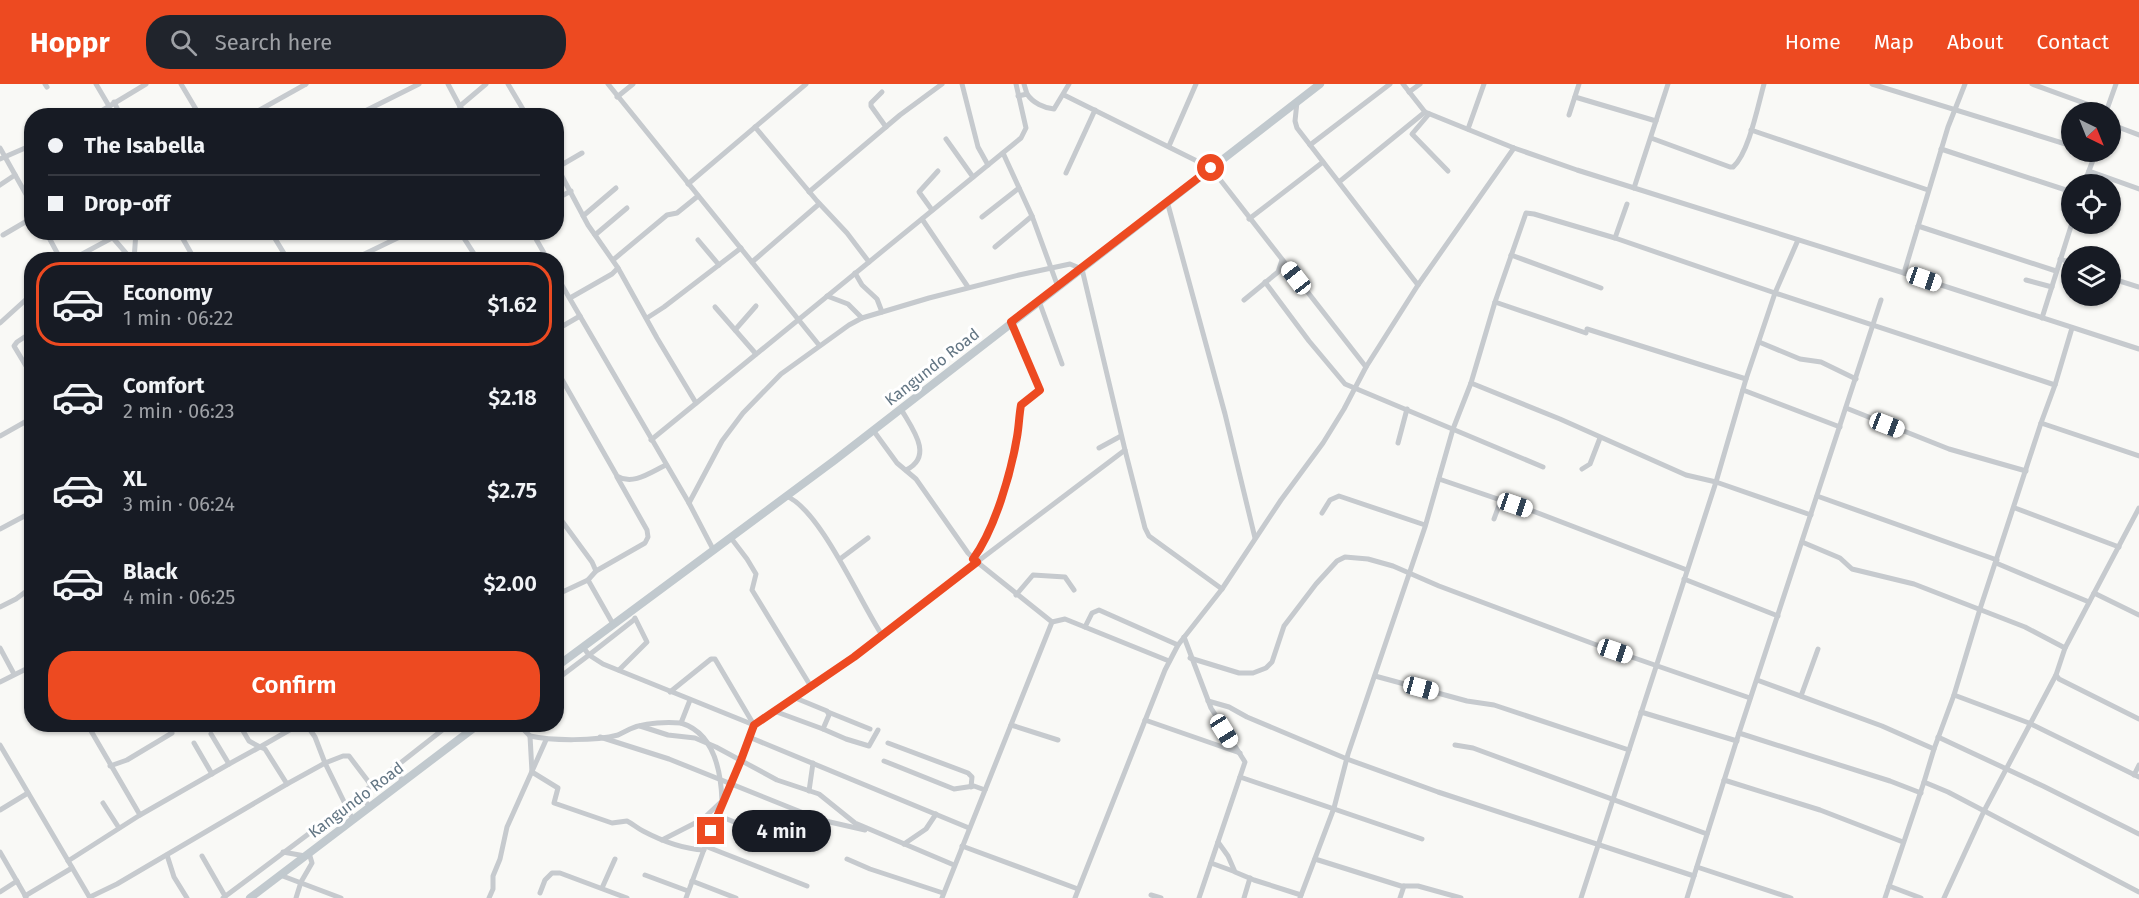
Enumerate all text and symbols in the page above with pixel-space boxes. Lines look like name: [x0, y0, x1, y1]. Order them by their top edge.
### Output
search box: [146, 15, 566, 69]
text: Hoppr: [30, 26, 110, 59]
icon: search: [167, 26, 200, 59]
text: Search here: [215, 29, 332, 56]
text: Home: [1785, 29, 1841, 55]
text: Map: [1874, 29, 1914, 55]
text: About: [1947, 29, 2004, 55]
text: Contact: [2037, 29, 2109, 55]
north arrow: [2061, 102, 2121, 162]
map controls: [2061, 102, 2121, 306]
text: The Isabella: [84, 132, 205, 159]
route start: [1197, 154, 1224, 181]
button: locate: [2061, 174, 2121, 234]
text: Drop-off: [84, 190, 170, 217]
button: layers: [2061, 246, 2121, 306]
car: [1278, 258, 1314, 298]
car: [1904, 265, 1944, 293]
icon: car: [51, 277, 105, 331]
text: Economy: [123, 279, 212, 306]
text: $1.62: [487, 291, 537, 318]
text: 1 min · 06:22: [123, 306, 233, 330]
street label: Kangundo Road: [881, 324, 983, 410]
icon: car: [51, 370, 105, 424]
text: Comfort: [123, 372, 204, 399]
text: $2.18: [488, 384, 537, 411]
text: 2 min · 06:23: [123, 399, 235, 423]
car: [1867, 410, 1907, 440]
icon: car: [51, 463, 105, 517]
text: XL: [123, 465, 147, 492]
text: $2.75: [487, 477, 537, 504]
car: [1495, 491, 1535, 519]
text: 3 min · 06:24: [123, 492, 235, 516]
icon: car: [51, 556, 105, 610]
text: Black: [123, 558, 178, 585]
text: $2.00: [483, 570, 537, 597]
text: 4 min · 06:25: [123, 585, 235, 609]
car: [1595, 637, 1635, 665]
button: Confirm: [48, 651, 540, 720]
car: [1401, 675, 1441, 701]
car: [1207, 711, 1241, 751]
street label: Kangundo Road: [305, 758, 407, 842]
callout: 4 min: [732, 810, 831, 852]
route end: [697, 817, 724, 844]
text: 4 min: [756, 819, 807, 843]

